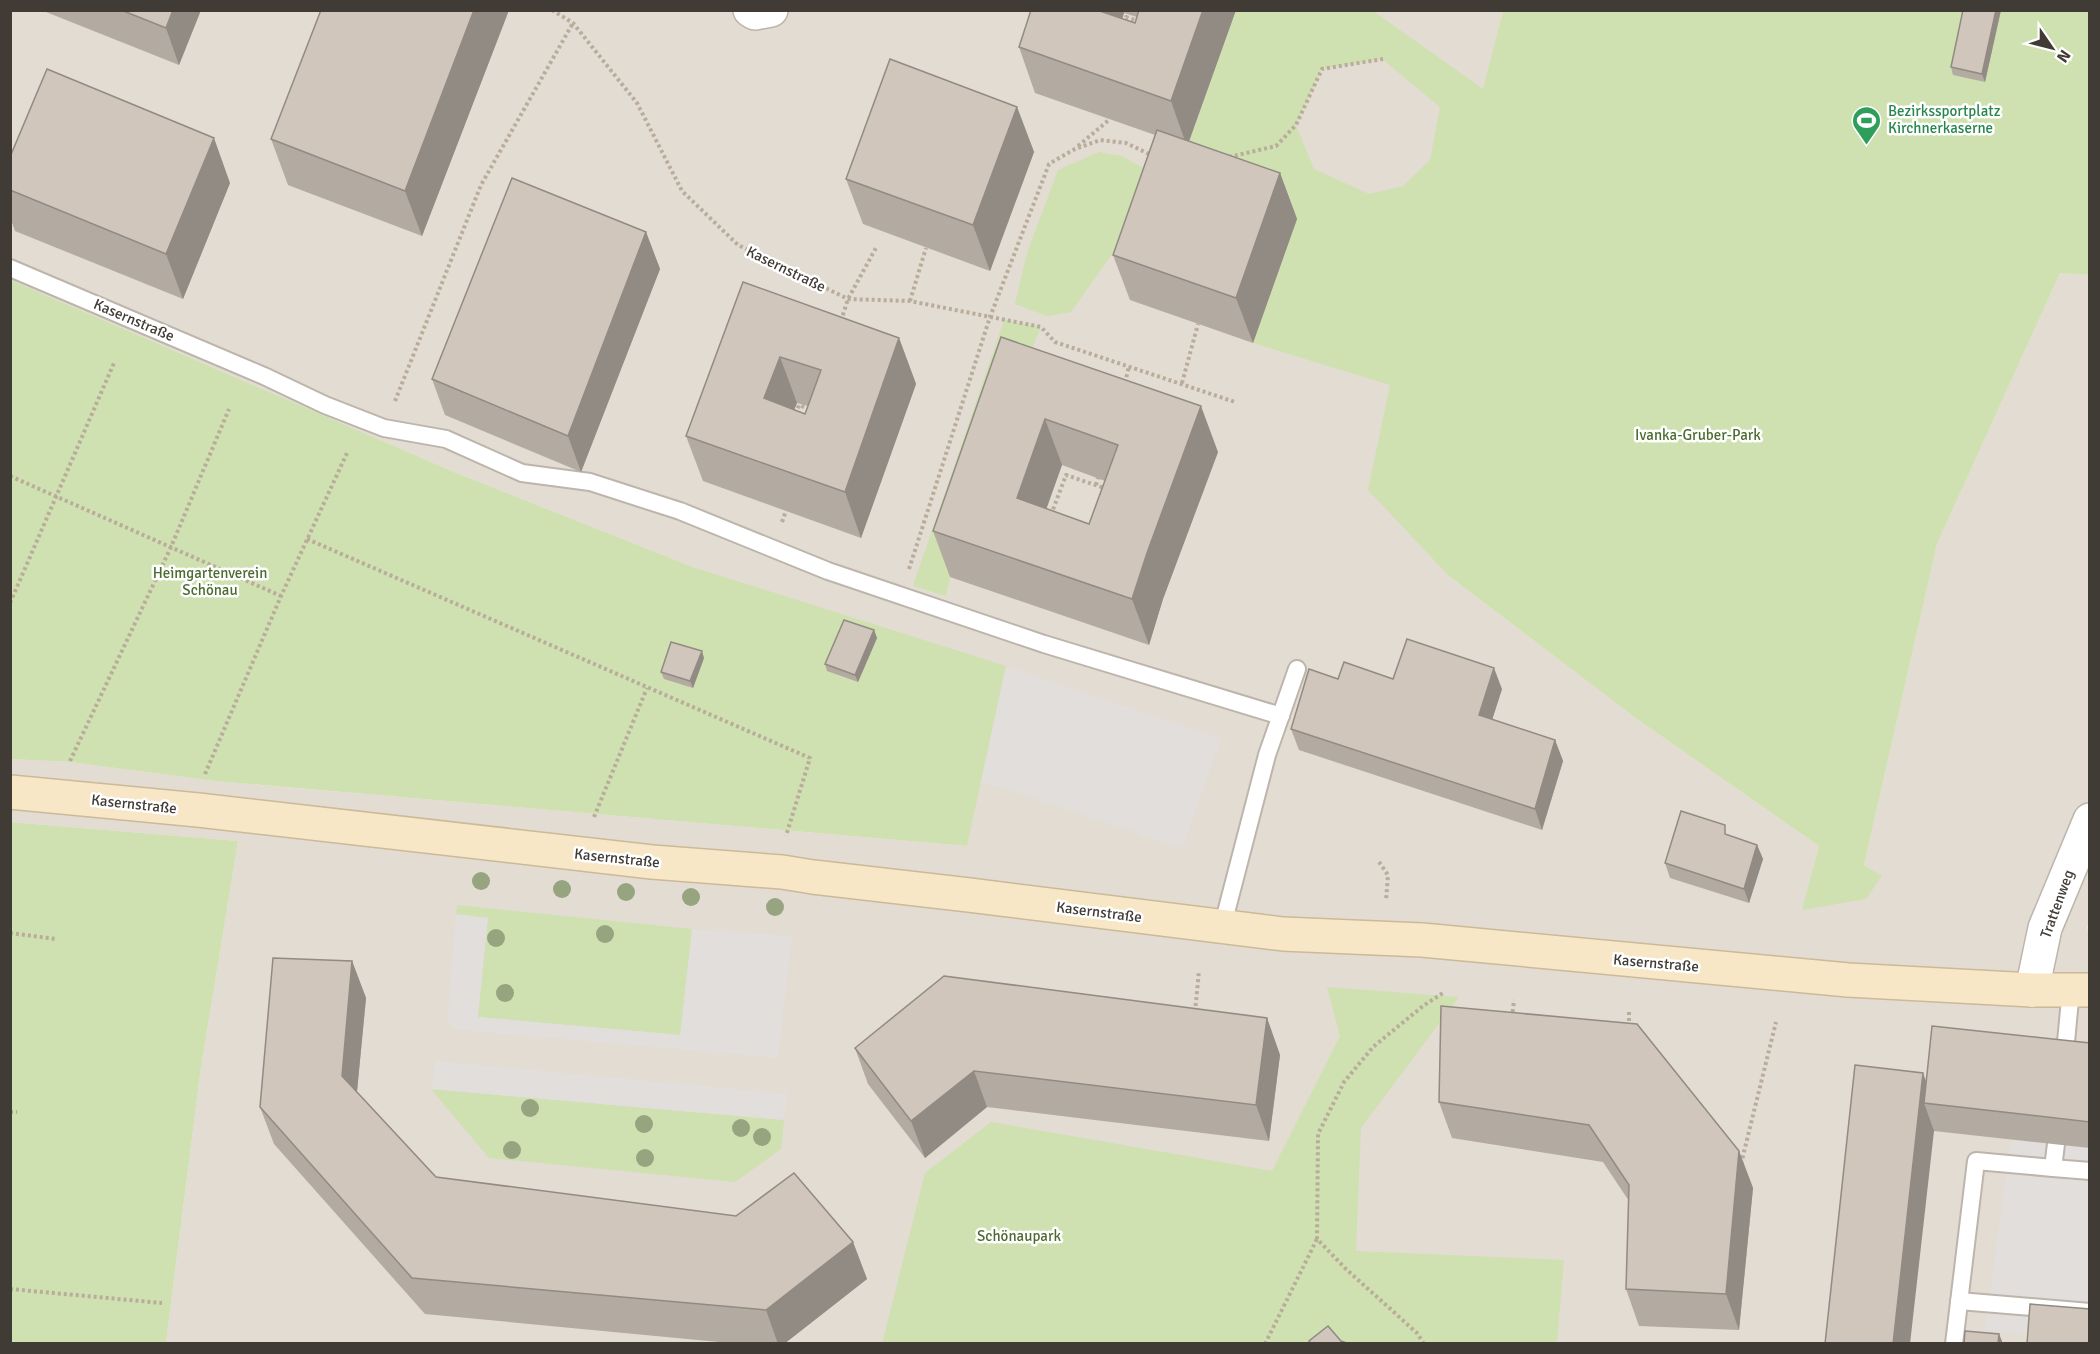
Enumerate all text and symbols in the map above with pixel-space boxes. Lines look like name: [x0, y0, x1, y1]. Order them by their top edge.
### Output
north arrow: [2022, 18, 2082, 78]
text: N: [2052, 46, 2075, 66]
place label: Bezirkssportplatz Kirchnerkaserne: [1888, 102, 2001, 137]
sports icon: Bezirkssportplatz Kirchnerkaserne: [1851, 104, 1883, 146]
street label: Kasernstraße: [743, 242, 829, 296]
street label: Kasernstraße: [91, 295, 177, 345]
park label: Ivanka-Gruber-Park: [1635, 426, 1761, 444]
park label: Heimgartenverein Schönau: [153, 564, 267, 599]
street label: Kasernstraße: [90, 791, 178, 817]
street label: Kasernstraße: [573, 845, 661, 871]
street label: Trattenweg: [2036, 867, 2078, 941]
street label: Kasernstraße: [1055, 898, 1143, 926]
street label: Kasernstraße: [1612, 950, 1700, 976]
park label: Schönaupark: [977, 1227, 1061, 1245]

